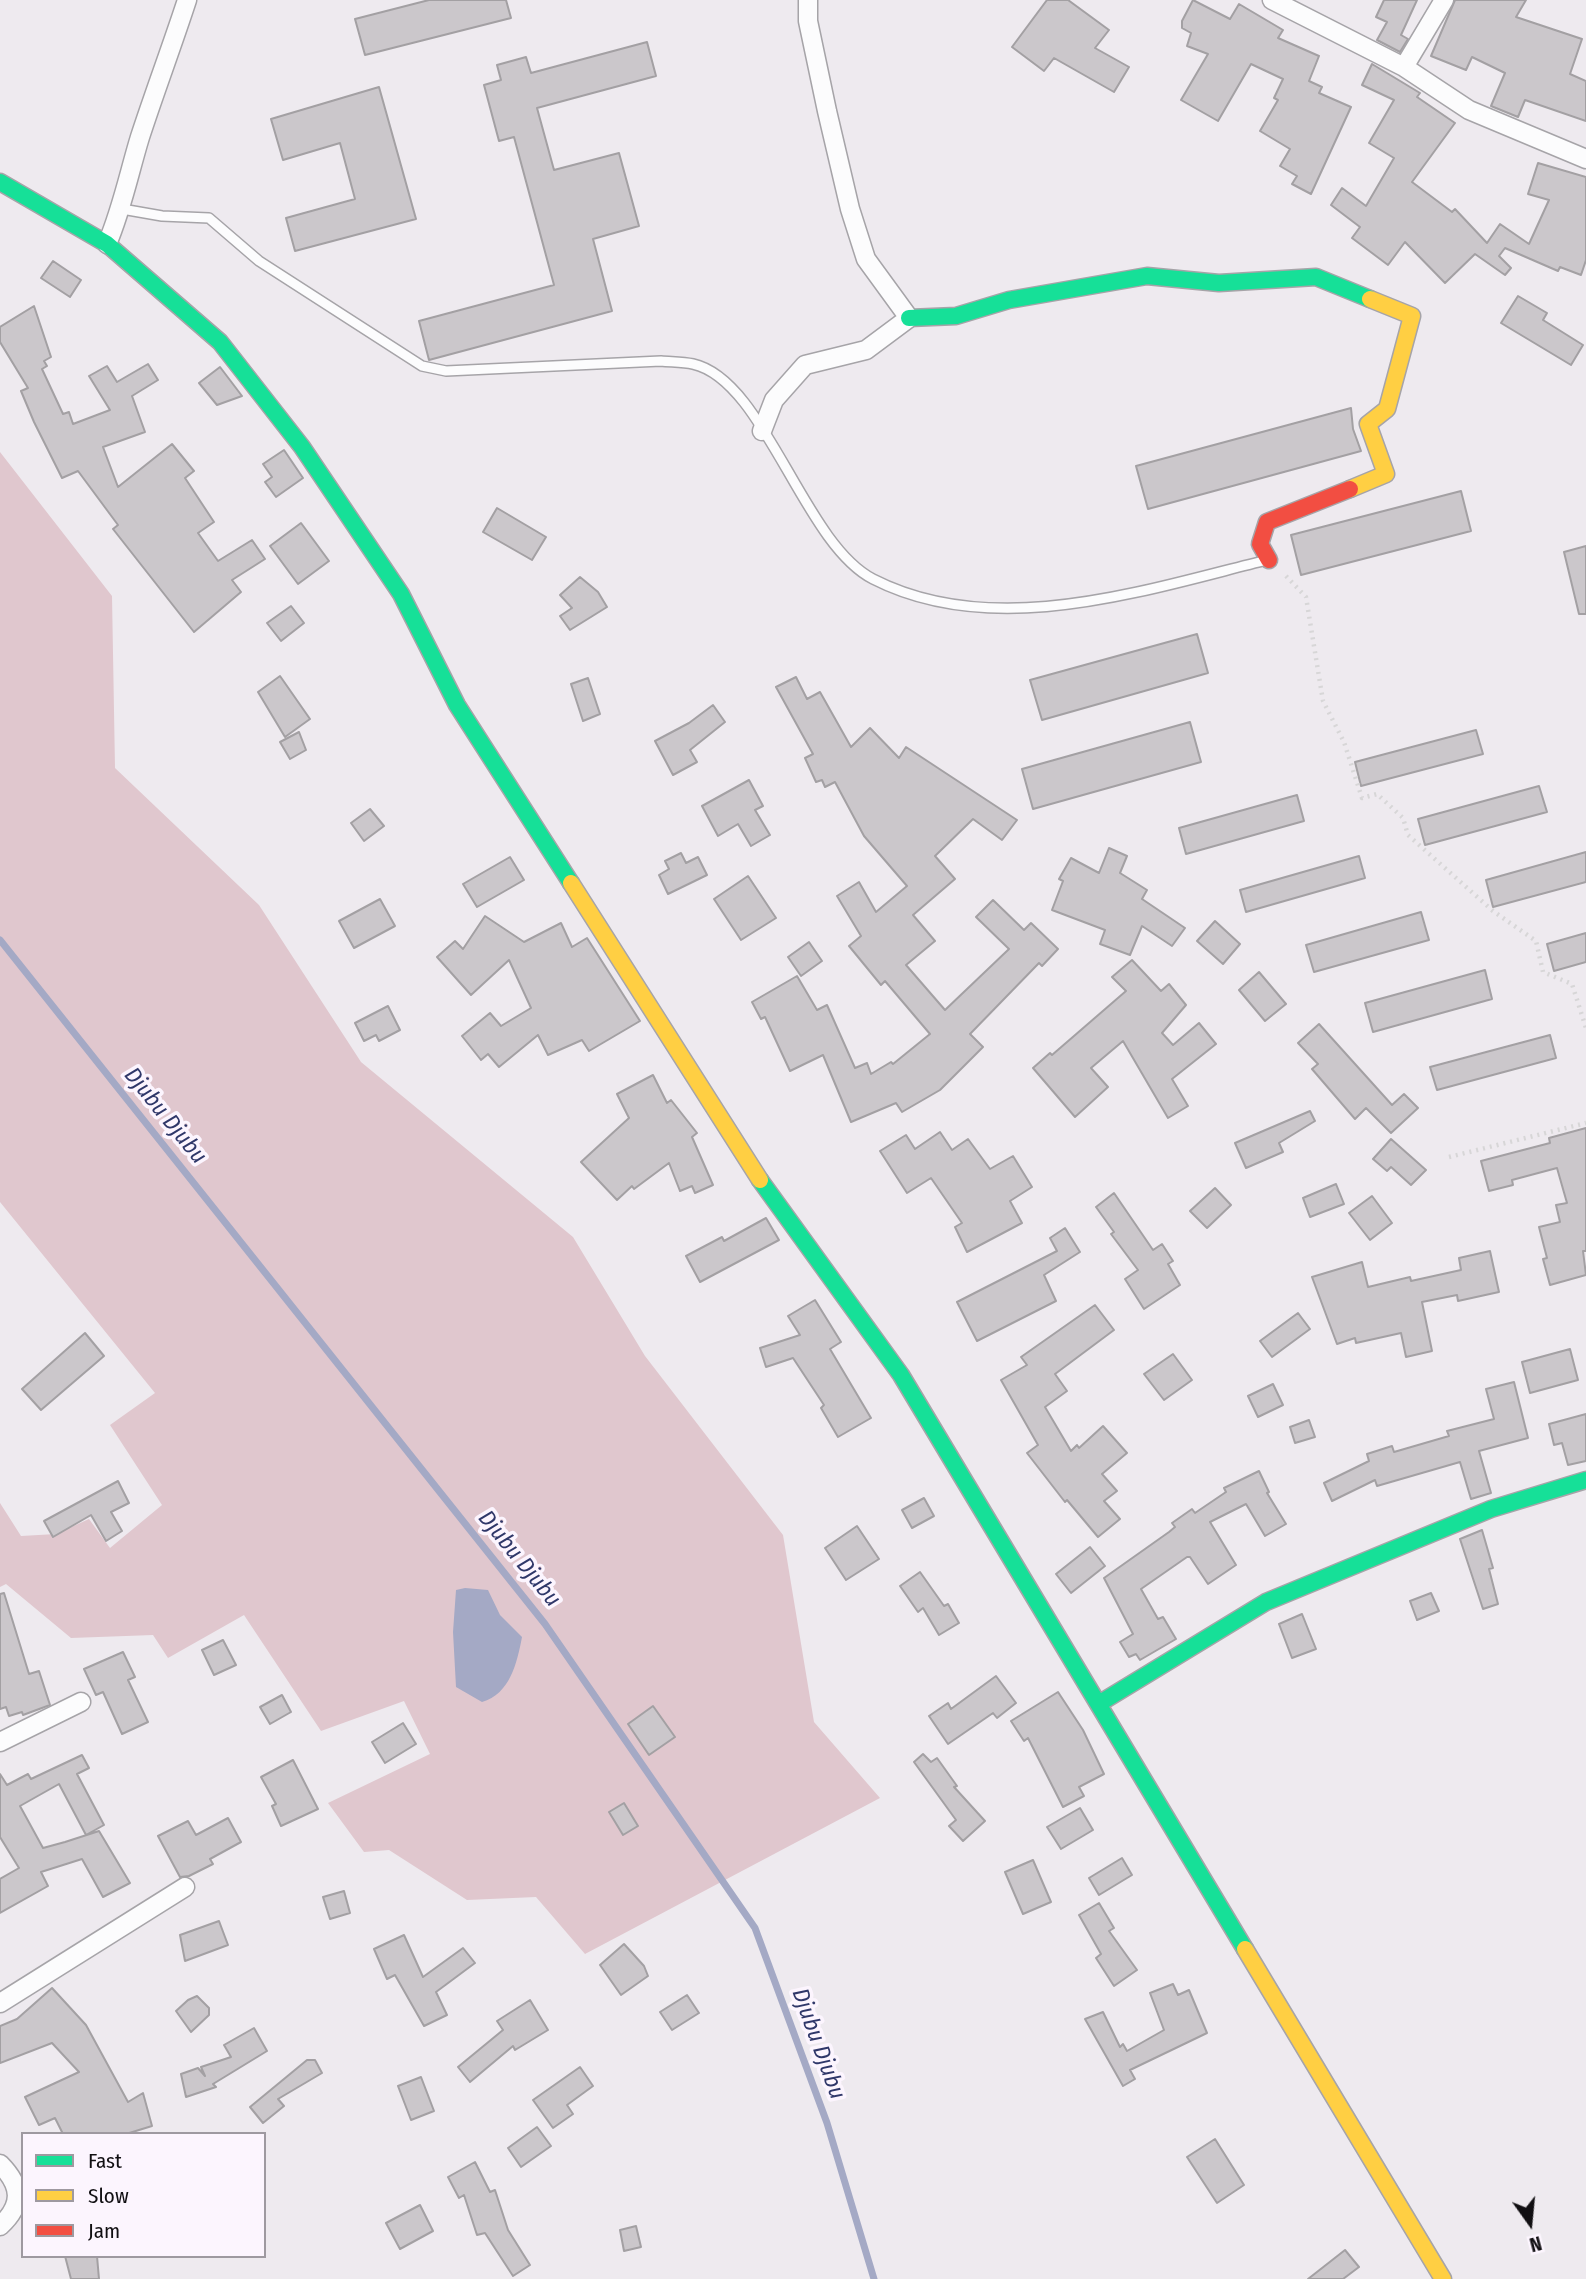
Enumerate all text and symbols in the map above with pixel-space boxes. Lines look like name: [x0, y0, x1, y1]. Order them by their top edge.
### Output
water label: Djubu Djubu: [118, 1062, 212, 1170]
water label: Djubu Djubu: [472, 1505, 566, 1613]
water label: Djubu Djubu: [785, 1985, 851, 2103]
legend: [21, 2132, 266, 2258]
text: Fast: [88, 2148, 122, 2174]
text: Slow: [88, 2183, 129, 2209]
north arrow: [1495, 2188, 1565, 2258]
text: Jam: [88, 2218, 120, 2244]
text: N: [1527, 2231, 1544, 2256]

